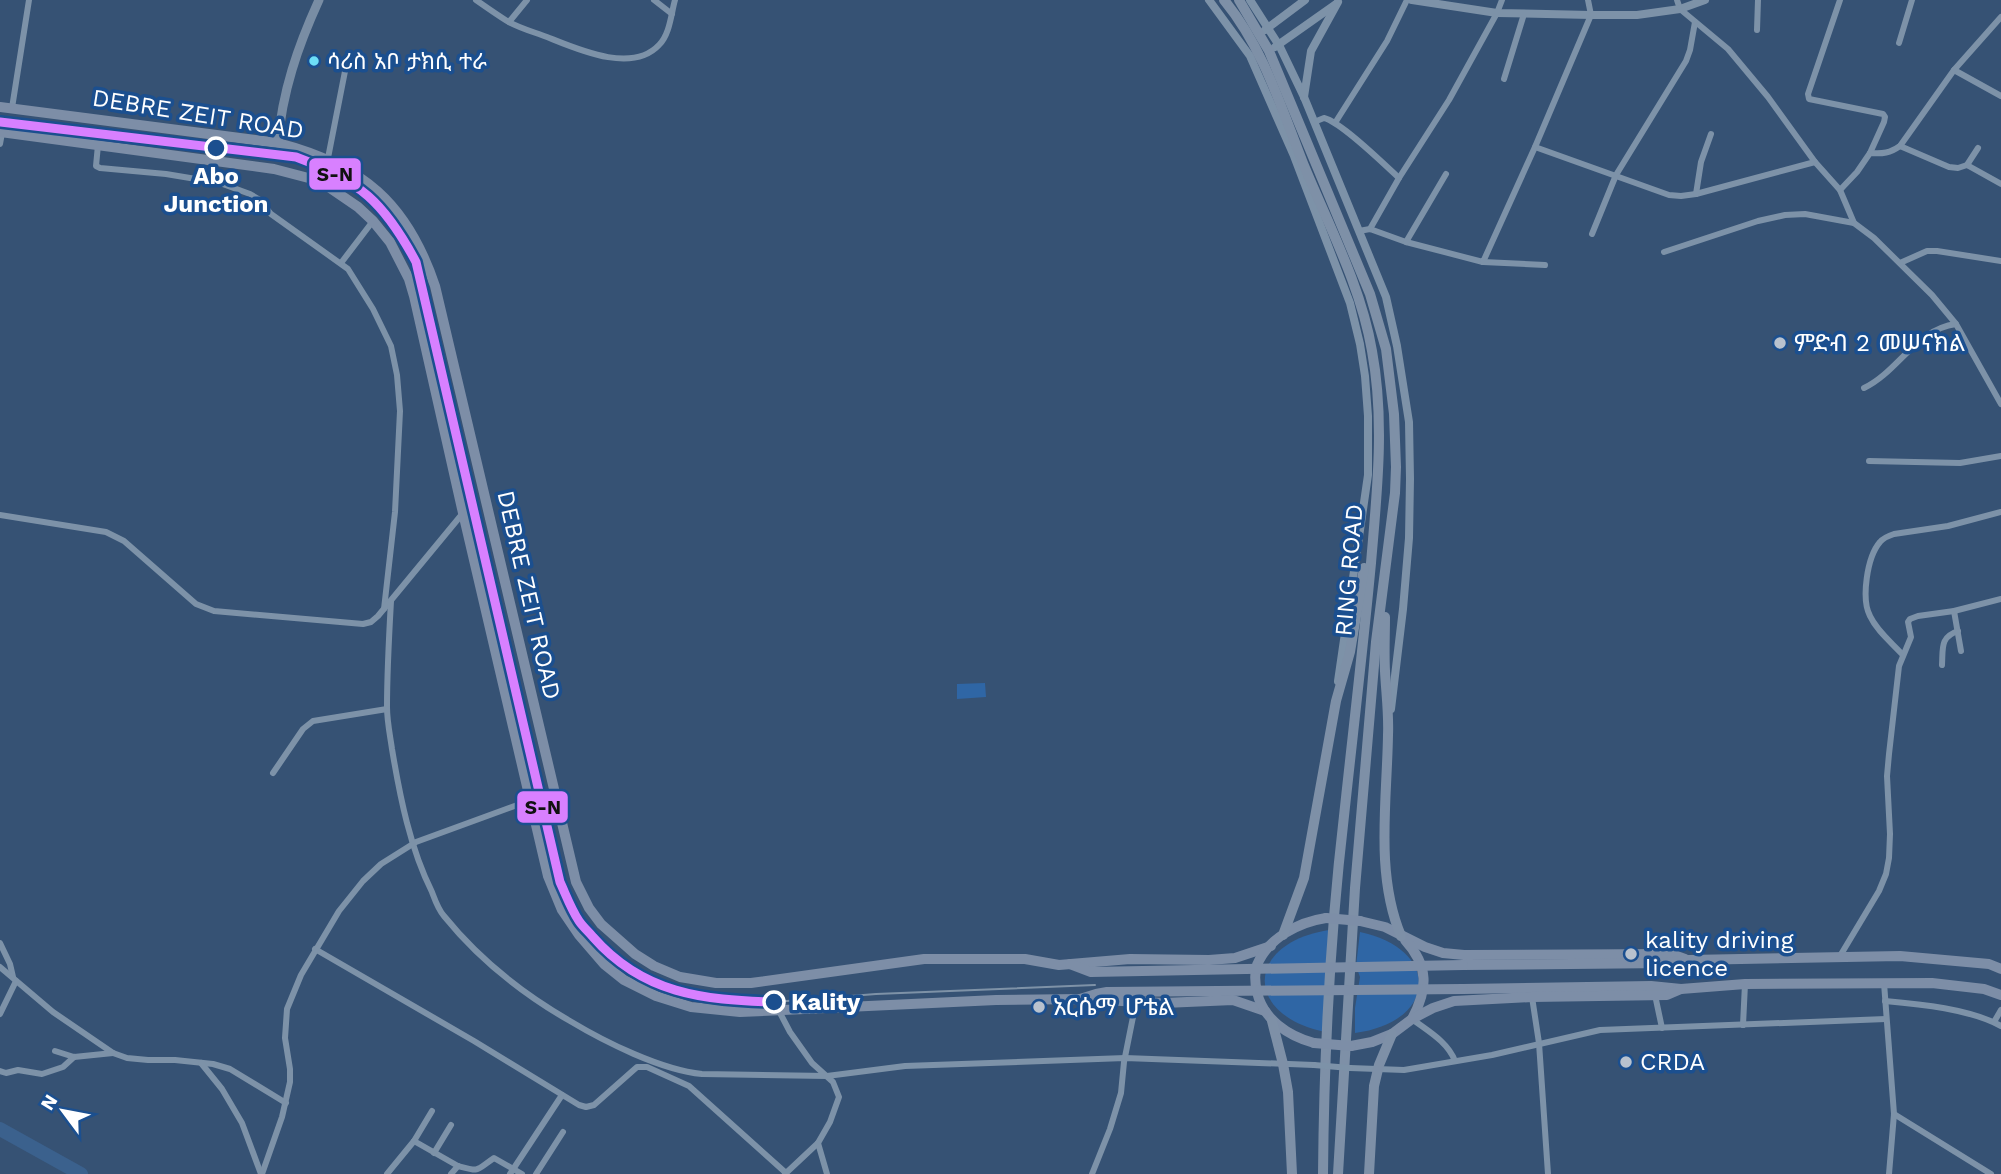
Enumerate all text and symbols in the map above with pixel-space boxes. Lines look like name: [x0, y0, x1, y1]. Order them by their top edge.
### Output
place label: ሳሪስ አቦ ታክሲ ተራ: [327, 49, 487, 74]
marker: ሳሪስ አቦ ታክሲ ተራ: [307, 54, 321, 68]
street label: DEBRE ZEIT ROAD: [90, 83, 306, 145]
marker: Abo Junction: [205, 137, 227, 159]
line badge: S-N: [308, 157, 362, 191]
place label: Abo Junction: [164, 162, 268, 218]
text: S-N: [317, 163, 353, 186]
place label: ምድብ 2 መሠናክል: [1794, 329, 1965, 357]
marker: ምድብ 2 መሠናክል: [1772, 335, 1788, 351]
street label: DEBRE ZEIT ROAD: [491, 488, 567, 702]
street label: RING ROAD: [1329, 503, 1369, 637]
line badge: S-N: [516, 790, 569, 824]
text: S-N: [525, 796, 561, 819]
place label: kality driving licence: [1645, 926, 1794, 982]
marker: kality driving licence: [1623, 946, 1639, 962]
place label: Kality: [791, 988, 861, 1016]
marker: Kality: [763, 991, 785, 1013]
place label: አርሴማ ሆቴል: [1053, 993, 1174, 1021]
marker: አርሴማ ሆቴል: [1031, 999, 1047, 1015]
place label: CRDA: [1640, 1048, 1705, 1076]
marker: CRDA: [1618, 1054, 1634, 1070]
north arrow: [28, 1076, 98, 1146]
text: N: [36, 1090, 62, 1114]

